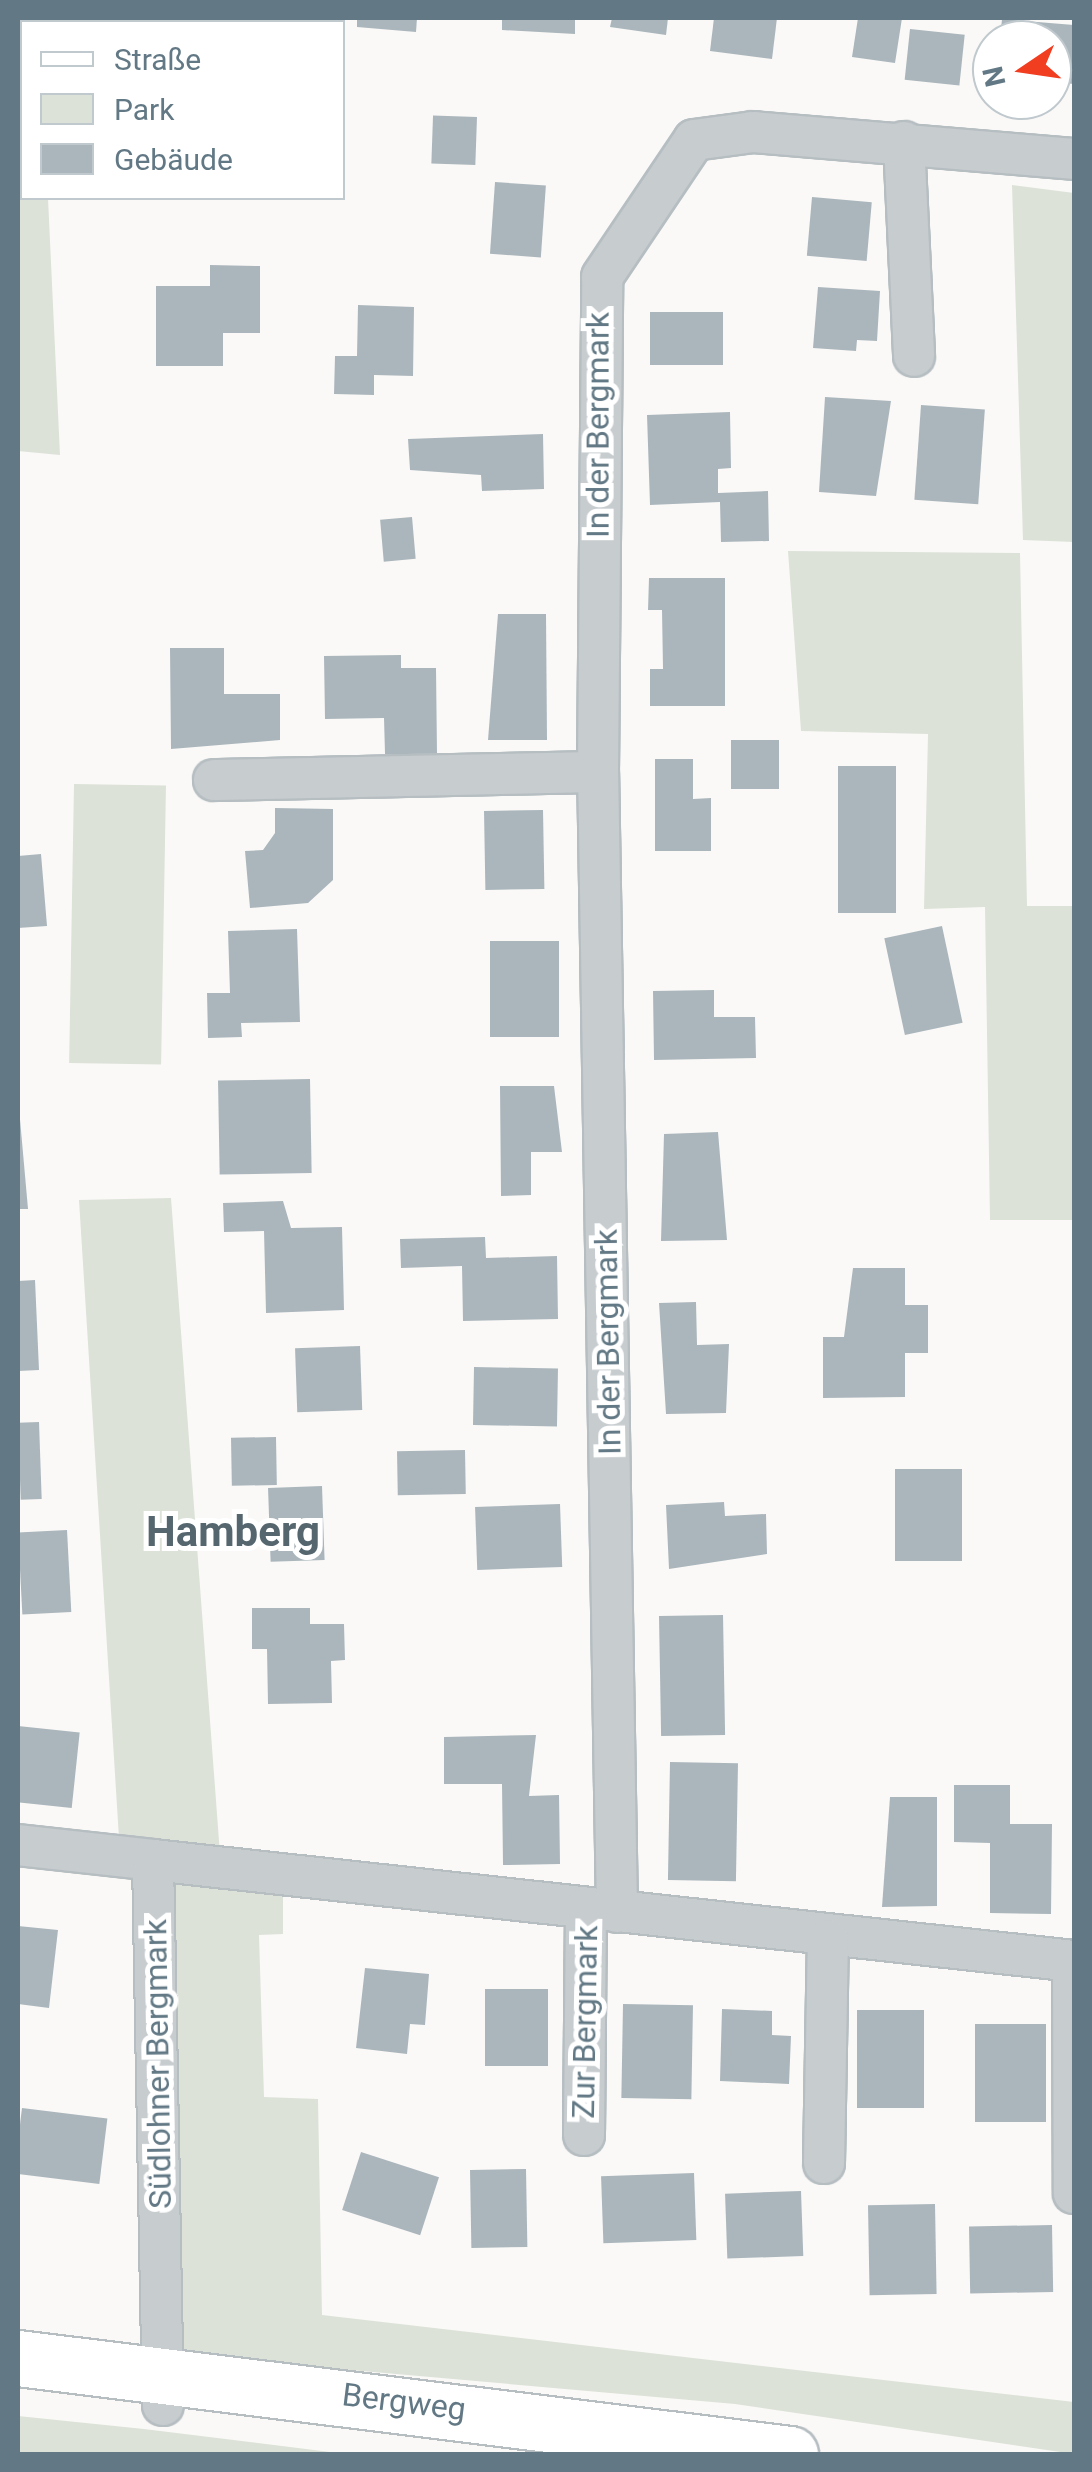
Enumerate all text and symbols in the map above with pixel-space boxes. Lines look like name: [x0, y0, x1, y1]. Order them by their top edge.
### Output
legend: [20, 20, 345, 200]
north arrow: [972, 20, 1072, 120]
text: Straße: [114, 42, 201, 77]
text: N: [976, 63, 1013, 90]
text: Park: [114, 92, 174, 127]
text: Gebäude: [114, 142, 233, 177]
street label: In der Bergmark: [579, 312, 617, 538]
street label: In der Bergmark: [587, 1229, 629, 1455]
district label: Hamberg: [146, 1507, 320, 1557]
street label: Südlohner Bergmark: [136, 1919, 180, 2209]
street label: Zur Bergmark: [564, 1925, 606, 2119]
street label: Bergweg: [340, 2375, 468, 2429]

